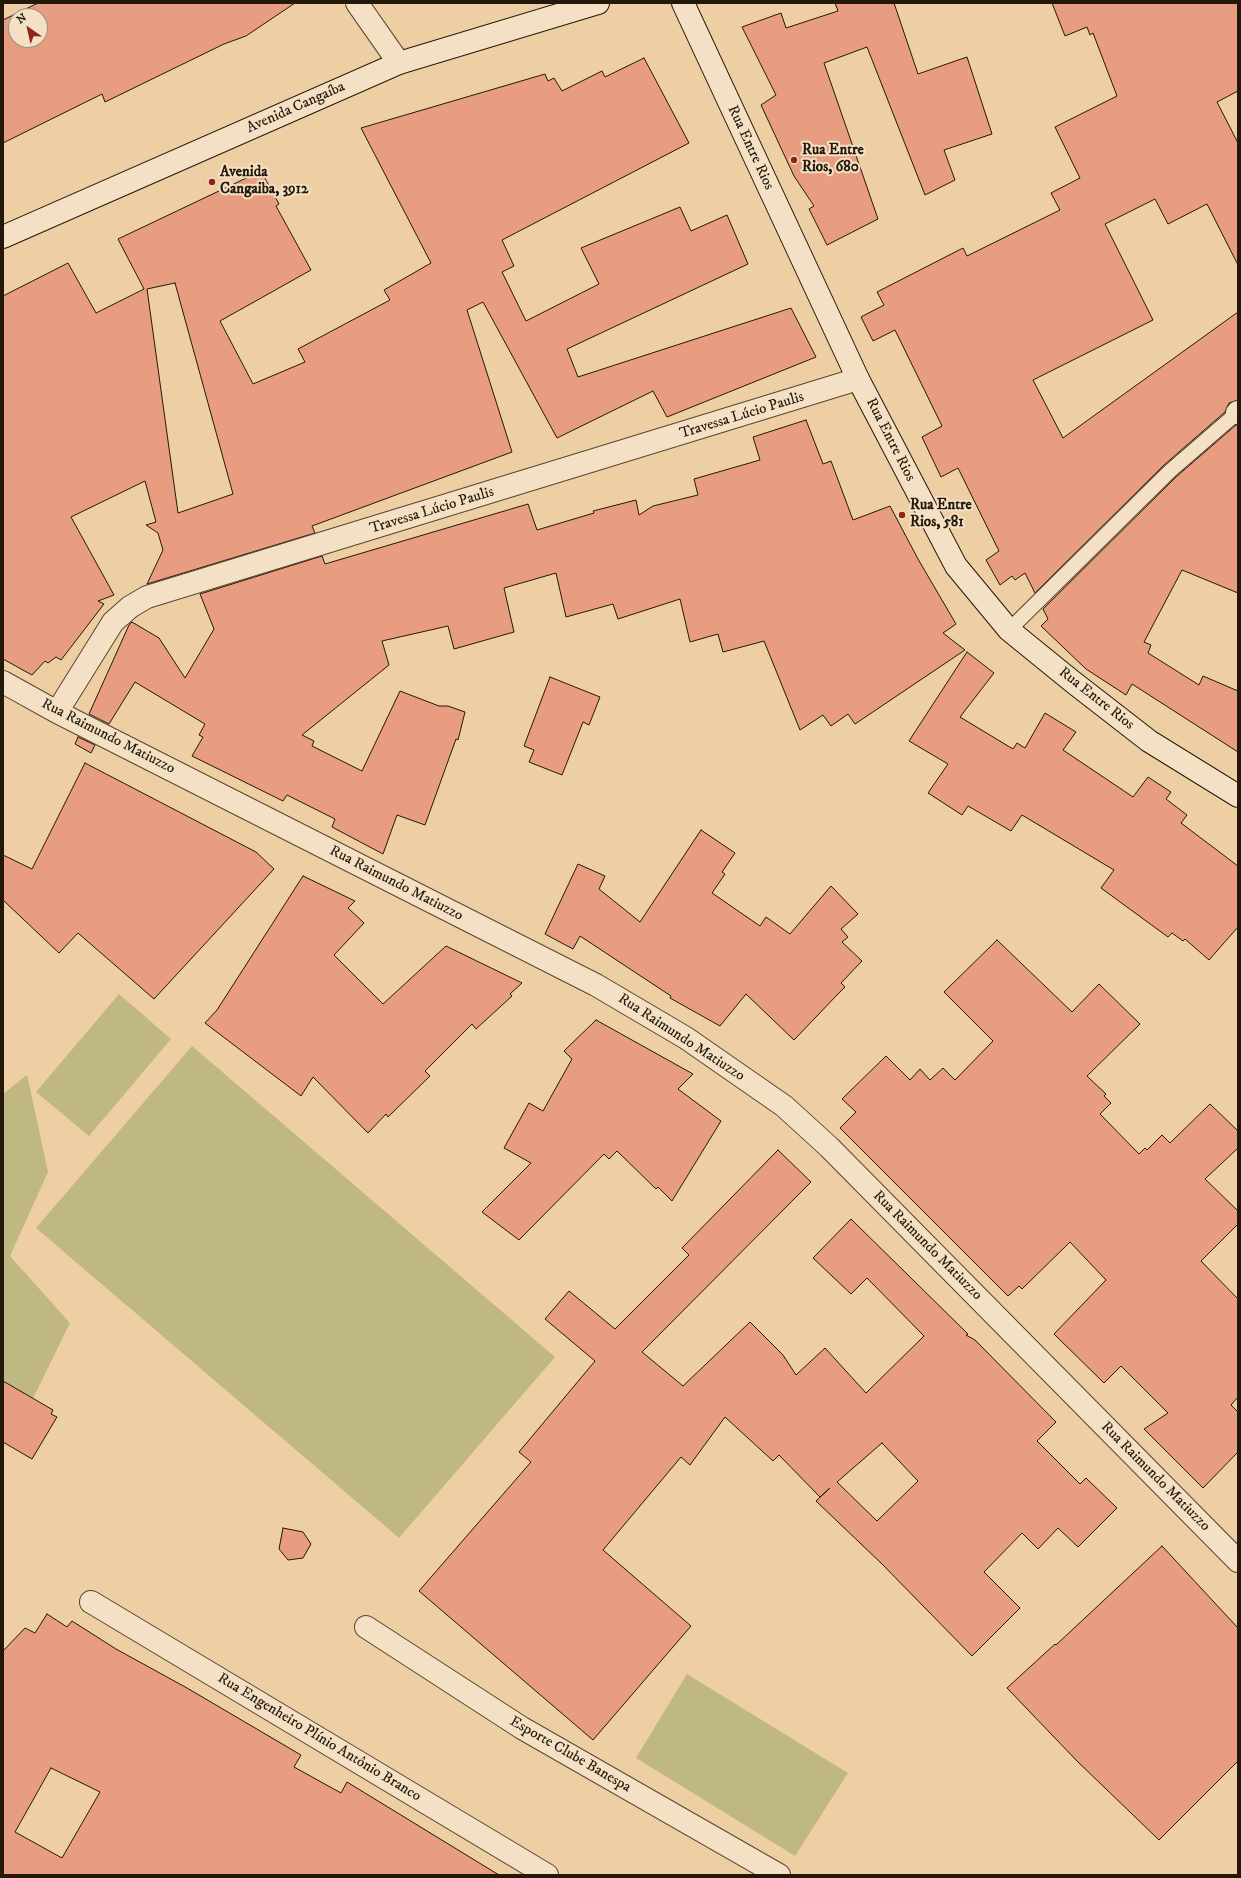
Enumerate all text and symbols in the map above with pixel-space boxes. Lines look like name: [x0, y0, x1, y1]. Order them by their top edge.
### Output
north arrow: [8, 8, 48, 48]
text: N: [14, 11, 30, 27]
street label: Avenida Cangaíba: [244, 78, 348, 138]
street label: Rua Entre Rios: [723, 103, 777, 193]
place label: Rua Entre Rios, 680: [802, 142, 864, 177]
marker: Rua Entre Rios, 680: [789, 155, 799, 165]
place label: Avenida Cangaiba, 3912: [220, 164, 308, 199]
marker: Avenida Cangaiba, 3912: [207, 177, 217, 187]
street label: Travessa Lúcio Paulis: [678, 389, 806, 443]
street label: Rua Entre Rios: [861, 395, 919, 485]
street label: Travessa Lúcio Paulis: [368, 484, 496, 538]
place label: Rua Entre Rios, 581: [910, 497, 972, 532]
marker: Rua Entre Rios, 581: [897, 510, 907, 520]
street label: Rua Entre Rios: [1055, 664, 1137, 734]
street label: Rua Raimundo Matiuzzo: [38, 695, 178, 779]
street label: Rua Raimundo Matiuzzo: [326, 842, 466, 926]
street label: Rua Raimundo Matiuzzo: [614, 990, 748, 1086]
street label: Rua Raimundo Matiuzzo: [868, 1187, 986, 1305]
street label: Rua Raimundo Matiuzzo: [1096, 1418, 1214, 1536]
street label: Rua Engenheiro Plínio Antônio Branco: [214, 1670, 424, 1806]
street label: Esporte Clube Banespa: [506, 1713, 634, 1797]

